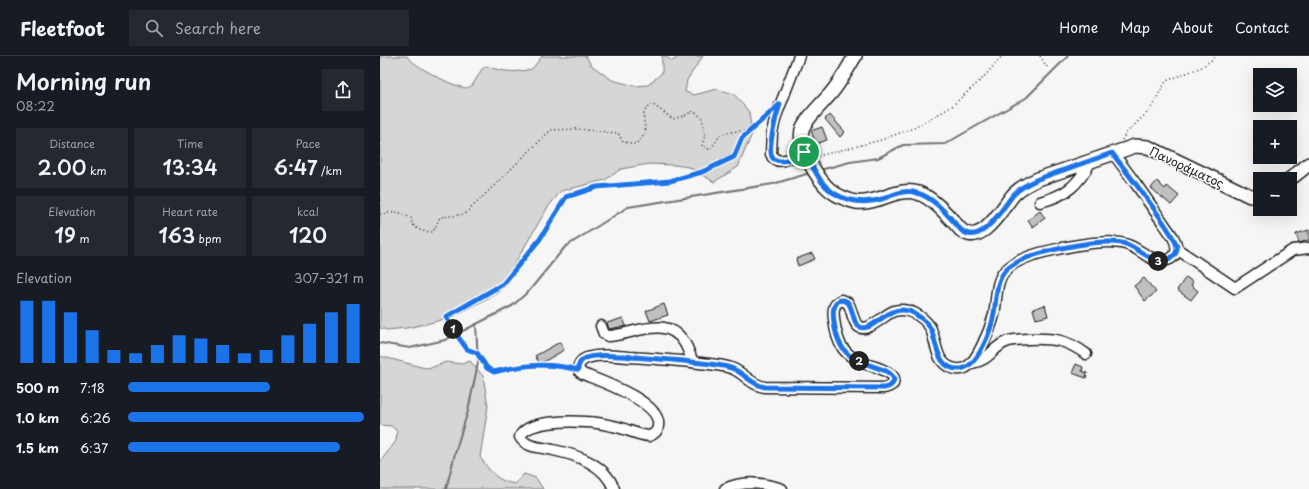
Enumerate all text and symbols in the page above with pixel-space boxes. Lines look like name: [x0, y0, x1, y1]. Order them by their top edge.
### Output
search box: [129, 10, 409, 46]
text: Fleetfoot: [20, 14, 105, 42]
text: Search here: [175, 16, 261, 39]
icon: search: [143, 17, 165, 39]
text: Home: [1059, 17, 1098, 38]
text: Map: [1120, 17, 1150, 38]
text: About: [1172, 17, 1213, 38]
text: Contact: [1235, 17, 1289, 38]
text: Morning run: [16, 64, 151, 97]
map controls: [1253, 68, 1297, 216]
button: layers: [1253, 68, 1297, 112]
button: share: [322, 69, 364, 111]
text: 08:22: [16, 96, 55, 115]
button: +: [1253, 120, 1297, 164]
text: Distance: [49, 135, 95, 152]
text: Time: [177, 135, 203, 152]
text: Pace: [296, 135, 320, 152]
pin: [787, 135, 821, 169]
icon: arrive: [793, 141, 815, 163]
street label: Πανοράματος: [1147, 142, 1227, 192]
text: 2.00: [38, 152, 86, 182]
text: 13:34: [162, 152, 218, 182]
text: 6:47: [274, 152, 318, 182]
text: km: [86, 162, 106, 179]
text: /km: [318, 162, 342, 179]
button: −: [1253, 172, 1297, 216]
text: Elevation: [48, 203, 96, 220]
text: Heart rate: [162, 203, 218, 220]
text: kcal: [297, 203, 319, 220]
text: 19: [55, 220, 76, 250]
text: 163: [158, 220, 195, 250]
text: 120: [289, 220, 327, 250]
text: m: [76, 230, 89, 247]
text: bpm: [195, 230, 222, 247]
pin: 3: [1148, 251, 1168, 271]
text: 3: [1154, 252, 1162, 269]
text: Elevation: [16, 268, 72, 287]
text: 307–321 m: [294, 268, 364, 287]
pin: 1: [443, 319, 463, 339]
text: 1: [450, 320, 456, 337]
pin: 2: [849, 351, 869, 371]
text: 2: [855, 352, 863, 369]
text: 500 m: [16, 378, 59, 397]
text: 7:18: [80, 378, 105, 397]
text: 1.0 km: [16, 408, 59, 427]
text: 6:26: [80, 408, 111, 427]
text: 1.5 km: [16, 438, 59, 457]
text: 6:37: [80, 438, 108, 457]

